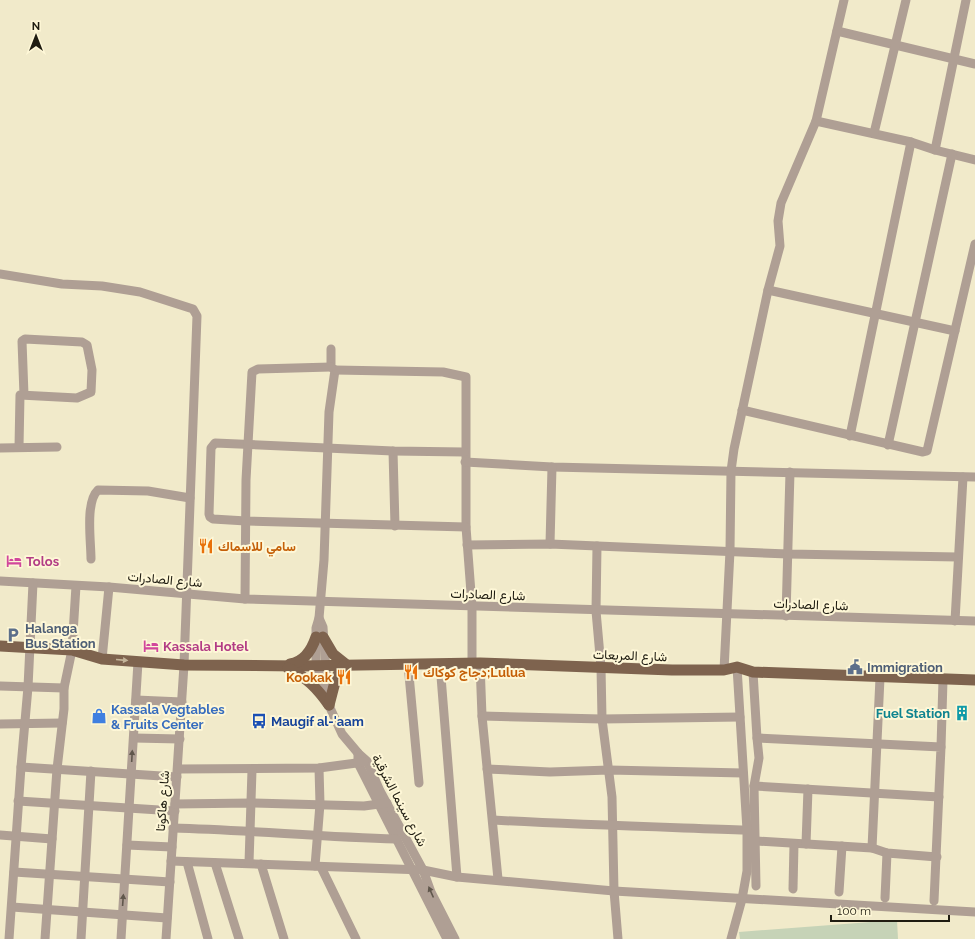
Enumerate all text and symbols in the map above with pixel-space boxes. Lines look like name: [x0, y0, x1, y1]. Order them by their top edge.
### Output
north arrow: [16, 16, 56, 56]
text: N: [32, 20, 40, 33]
restaurant icon: سامي للاسماك: [197, 537, 215, 555]
place label: سامي للاسماك: [218, 539, 296, 557]
hotel icon: Tolos: [5, 552, 23, 570]
place label: Tolos: [26, 554, 60, 569]
street label: شارع الصادرات: [127, 569, 203, 592]
street label: شارع الصادرات: [450, 586, 526, 605]
street label: شارع الصادرات: [773, 596, 849, 615]
place label: Halanga Bus Station: [25, 621, 96, 651]
parking icon: Halanga Bus Station: [4, 626, 22, 644]
hotel icon: Kassala Hotel: [142, 637, 160, 655]
place label: Kassala Hotel: [163, 639, 249, 654]
street label: شارع المربعات: [592, 647, 667, 666]
one-way arrow: [116, 657, 128, 664]
public building icon: Immigration: [846, 658, 864, 676]
place label: Immigration: [867, 660, 943, 675]
restaurant icon: دجاج كوكاك;Lulua: [402, 663, 420, 681]
place label: دجاج كوكاك;Lulua: [423, 665, 526, 681]
restaurant icon: Kookak: [335, 668, 353, 686]
place label: Kookak: [286, 670, 333, 685]
place label: Kassala Vegtables & Fruits Center: [111, 702, 225, 732]
building icon: Fuel Station: [953, 704, 971, 722]
place label: Fuel Station: [876, 706, 950, 721]
shop icon: Kassala Vegtables & Fruits Center: [90, 707, 108, 725]
bus stop icon: Maugif al-'aam: [250, 712, 268, 730]
place label: Maugif al-'aam: [271, 714, 364, 729]
one-way arrow: [129, 750, 136, 762]
street label: شارع سينما الشرقية: [367, 752, 430, 850]
street label: شارع هاكوتا: [153, 770, 174, 832]
one-way arrow: [428, 886, 434, 897]
one-way arrow: [120, 894, 127, 906]
scale bar: [831, 897, 949, 923]
text: 100 m: [837, 904, 871, 918]

